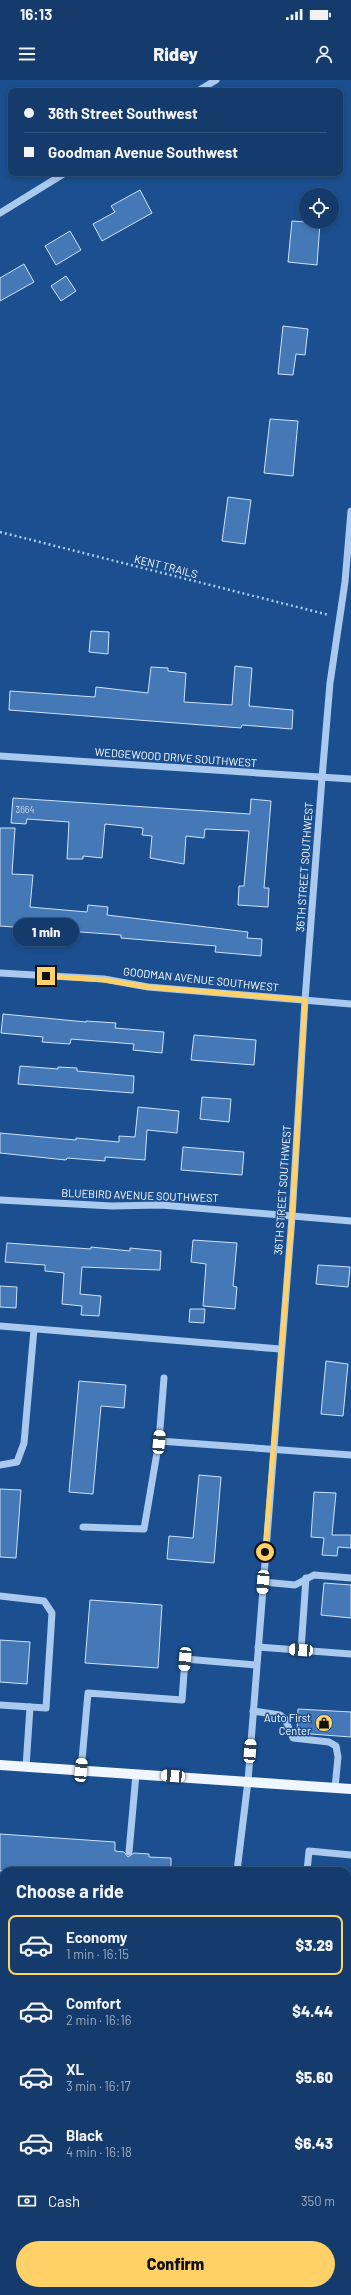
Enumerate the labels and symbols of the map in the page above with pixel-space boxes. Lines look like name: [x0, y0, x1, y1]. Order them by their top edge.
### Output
street label: KENT TRAILS: [133, 552, 199, 580]
street label: WEDGEWOOD DRIVE SOUTHWEST: [94, 745, 258, 769]
street label: 36TH STREET SOUTHWEST: [293, 802, 315, 932]
house number: 3664: [16, 804, 34, 815]
callout: 1 min: [13, 918, 79, 946]
street label: GOODMAN AVENUE SOUTHWEST: [123, 964, 279, 994]
route end: [37, 967, 55, 985]
street label: 36TH STREET SOUTHWEST: [271, 1125, 293, 1255]
street label: BLUEBIRD AVENUE SOUTHWEST: [61, 1186, 219, 1204]
car: [152, 1430, 166, 1454]
route start: [256, 1543, 274, 1561]
car: [256, 1570, 270, 1594]
car: [289, 1643, 313, 1657]
car: [178, 1647, 192, 1671]
place label: Auto First Center: [264, 1711, 311, 1737]
shop icon: Auto First Center: [314, 1713, 334, 1733]
car: [243, 1739, 257, 1763]
car: [74, 1758, 88, 1782]
car: [161, 1769, 185, 1783]

